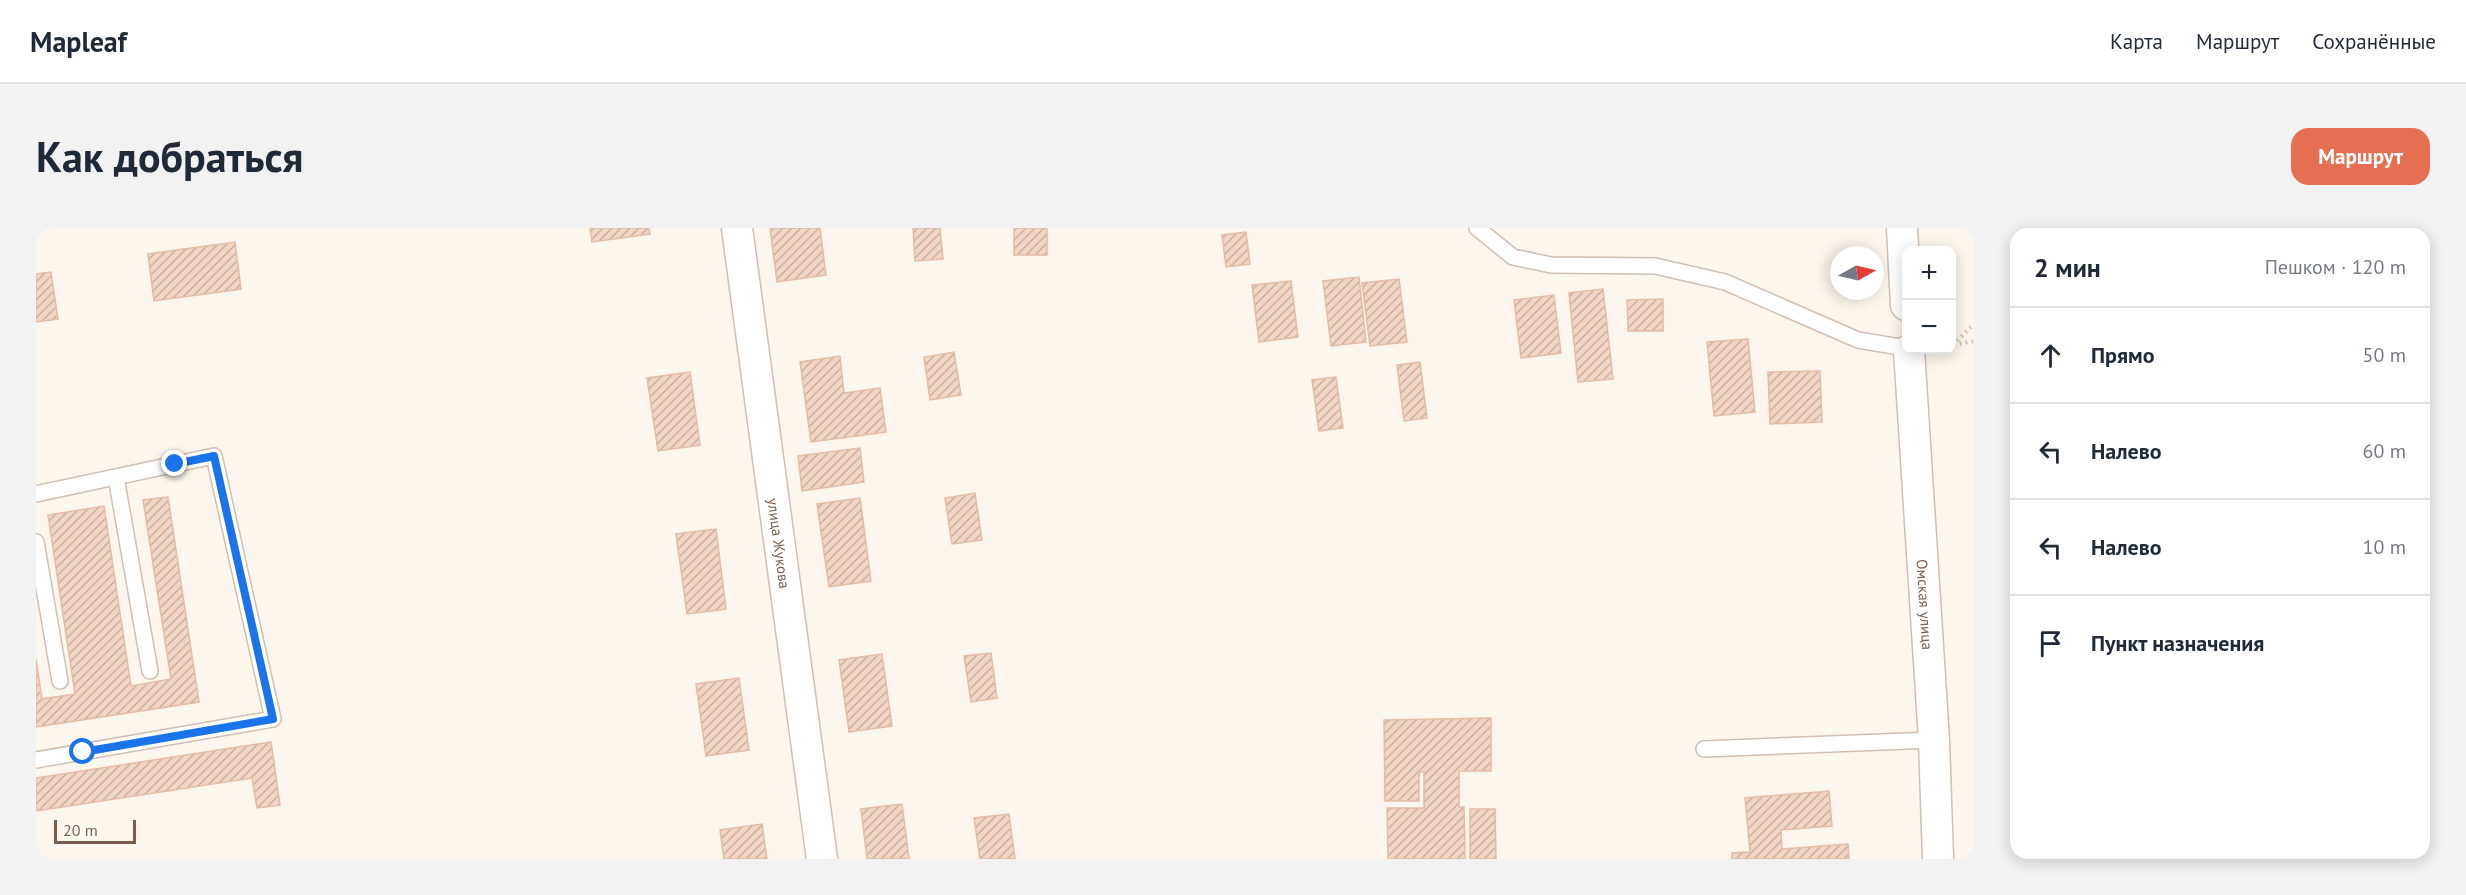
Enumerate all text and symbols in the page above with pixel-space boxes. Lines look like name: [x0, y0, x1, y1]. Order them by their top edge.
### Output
text: Mapleaf: [30, 23, 127, 60]
text: Карта: [2110, 28, 2163, 55]
text: Маршрут: [2196, 28, 2279, 55]
text: Сохранённые: [2312, 28, 2436, 55]
button: Маршрут: [2291, 128, 2430, 185]
text: Как добраться: [36, 129, 303, 184]
north arrow: [1830, 246, 1884, 300]
map controls: [1902, 246, 1956, 354]
button: +: [1902, 246, 1956, 300]
text: 2 мин: [2034, 251, 2101, 284]
text: Пешком · 120 m: [2265, 254, 2406, 280]
button: −: [1902, 300, 1956, 354]
icon: ahead: [2034, 339, 2067, 372]
text: Прямо: [2091, 341, 2154, 369]
text: 50 m: [2363, 342, 2406, 368]
icon: left: [2034, 435, 2067, 468]
text: Налево: [2091, 437, 2162, 465]
text: 60 m: [2363, 438, 2406, 464]
route end: [161, 450, 187, 476]
street label: улица Жукова: [764, 497, 795, 590]
icon: left: [2034, 531, 2067, 564]
text: Налево: [2091, 533, 2162, 561]
text: 10 m: [2363, 534, 2406, 560]
street label: Омская улица: [1913, 559, 1938, 650]
icon: arrive: [2034, 627, 2067, 660]
text: Пункт назначения: [2091, 629, 2264, 657]
route start: [69, 738, 95, 764]
scale bar: [54, 817, 136, 844]
text: 20 m: [63, 820, 98, 840]

